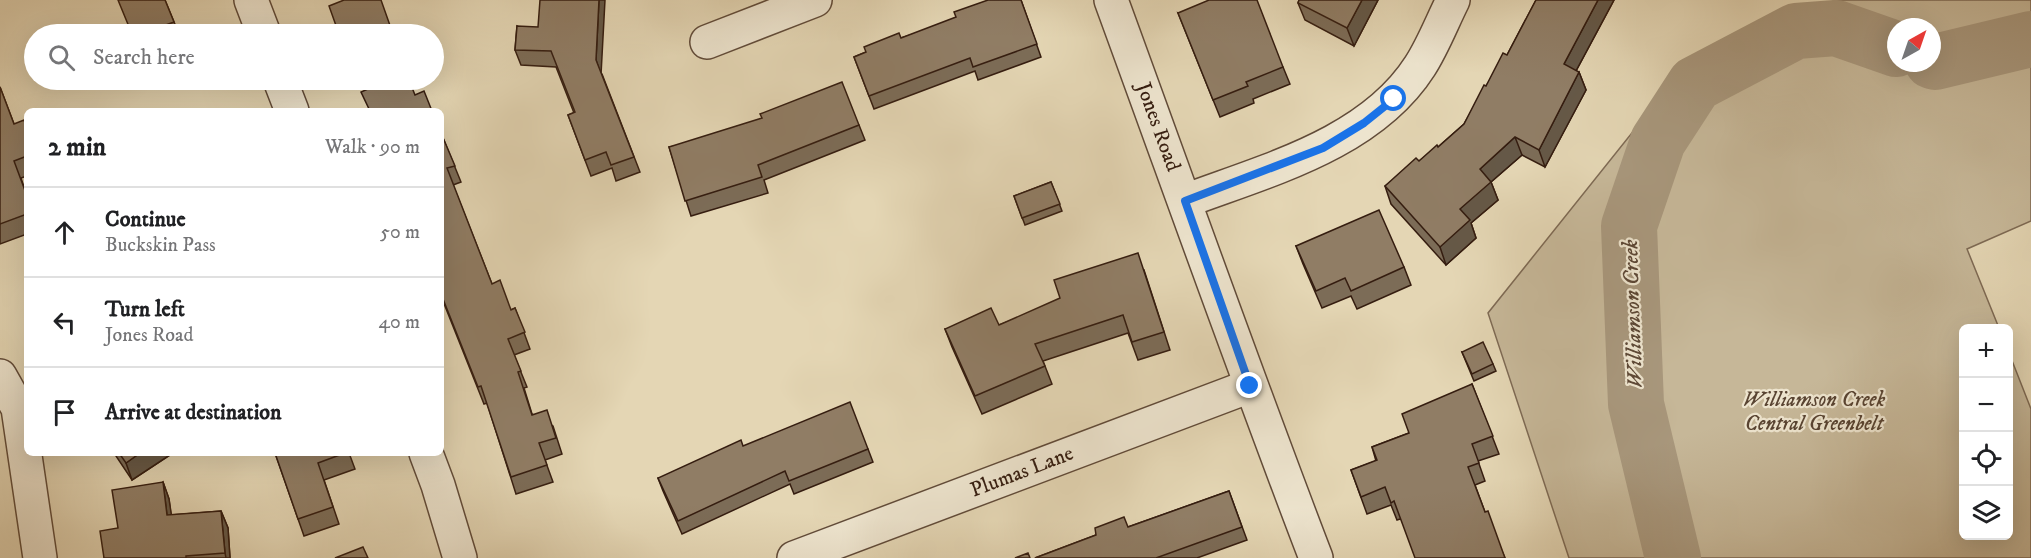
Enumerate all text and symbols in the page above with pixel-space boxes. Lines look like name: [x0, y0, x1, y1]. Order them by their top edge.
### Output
north arrow: [1887, 18, 1941, 72]
search box: [24, 24, 444, 90]
icon: search: [45, 41, 78, 74]
text: Search here: [93, 44, 195, 71]
street label: Jones Road: [1129, 77, 1186, 176]
route start: [1380, 85, 1406, 111]
text: 2 min: [48, 131, 106, 164]
text: Walk · 90 m: [325, 135, 420, 160]
text: Continue: [105, 206, 186, 233]
icon: ahead: [48, 216, 81, 249]
text: 50 m: [380, 220, 420, 245]
text: Buckskin Pass: [105, 233, 216, 258]
water label: Williamson Creek: [1617, 238, 1649, 389]
text: Turn left: [105, 296, 185, 323]
icon: left: [48, 306, 81, 339]
text: 40 m: [378, 310, 420, 335]
text: Jones Road: [105, 323, 193, 348]
map controls: [1959, 324, 2013, 540]
button: +: [1959, 324, 2013, 378]
route end: [1236, 372, 1262, 398]
button: −: [1959, 378, 2013, 432]
park label: Williamson Creek Central Greenbelt: [1743, 387, 1885, 437]
icon: arrive: [48, 396, 81, 429]
text: Arrive at destination: [105, 399, 282, 426]
button: locate: [1959, 432, 2013, 486]
street label: Plumas Lane: [967, 440, 1078, 504]
button: layers: [1959, 486, 2013, 540]

